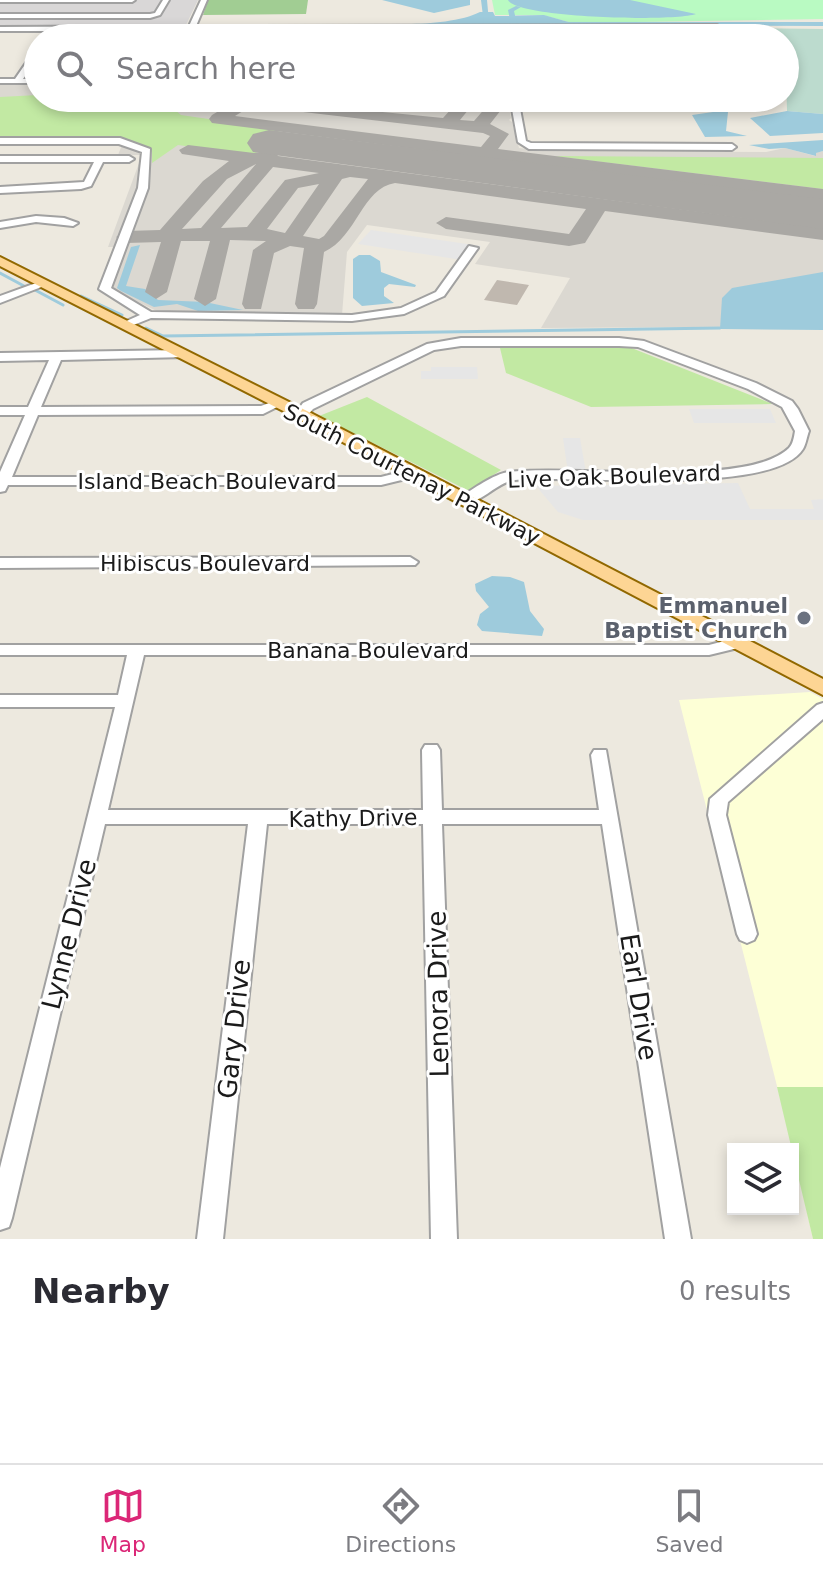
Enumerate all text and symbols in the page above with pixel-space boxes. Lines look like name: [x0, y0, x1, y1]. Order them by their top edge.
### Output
search box: [24, 24, 799, 112]
icon: search: [52, 46, 96, 90]
text: Search here: [116, 51, 296, 86]
street label: South Courtenay Parkway: [279, 399, 544, 550]
street label: Live Oak Boulevard: [507, 460, 721, 493]
street label: Island Beach Boulevard: [78, 469, 336, 494]
street label: Hibiscus Boulevard: [100, 551, 310, 576]
place label: Emmanuel Baptist Church: [604, 593, 788, 643]
marker: Emmanuel Baptist Church: [795, 609, 813, 627]
street label: Banana Boulevard: [267, 638, 469, 663]
street label: Kathy Drive: [288, 805, 418, 832]
street label: Lynne Drive: [36, 856, 102, 1012]
street label: Lenora Drive: [422, 910, 454, 1078]
street label: Earl Drive: [614, 932, 664, 1062]
street label: Gary Drive: [212, 958, 256, 1100]
map controls: [727, 1143, 799, 1215]
button: layers: [727, 1143, 799, 1215]
text: Nearby: [32, 1271, 170, 1311]
text: 0 results: [679, 1276, 791, 1306]
tab: Map: [100, 1484, 146, 1557]
tab: Directions: [345, 1484, 456, 1557]
tab: Saved: [655, 1484, 723, 1557]

